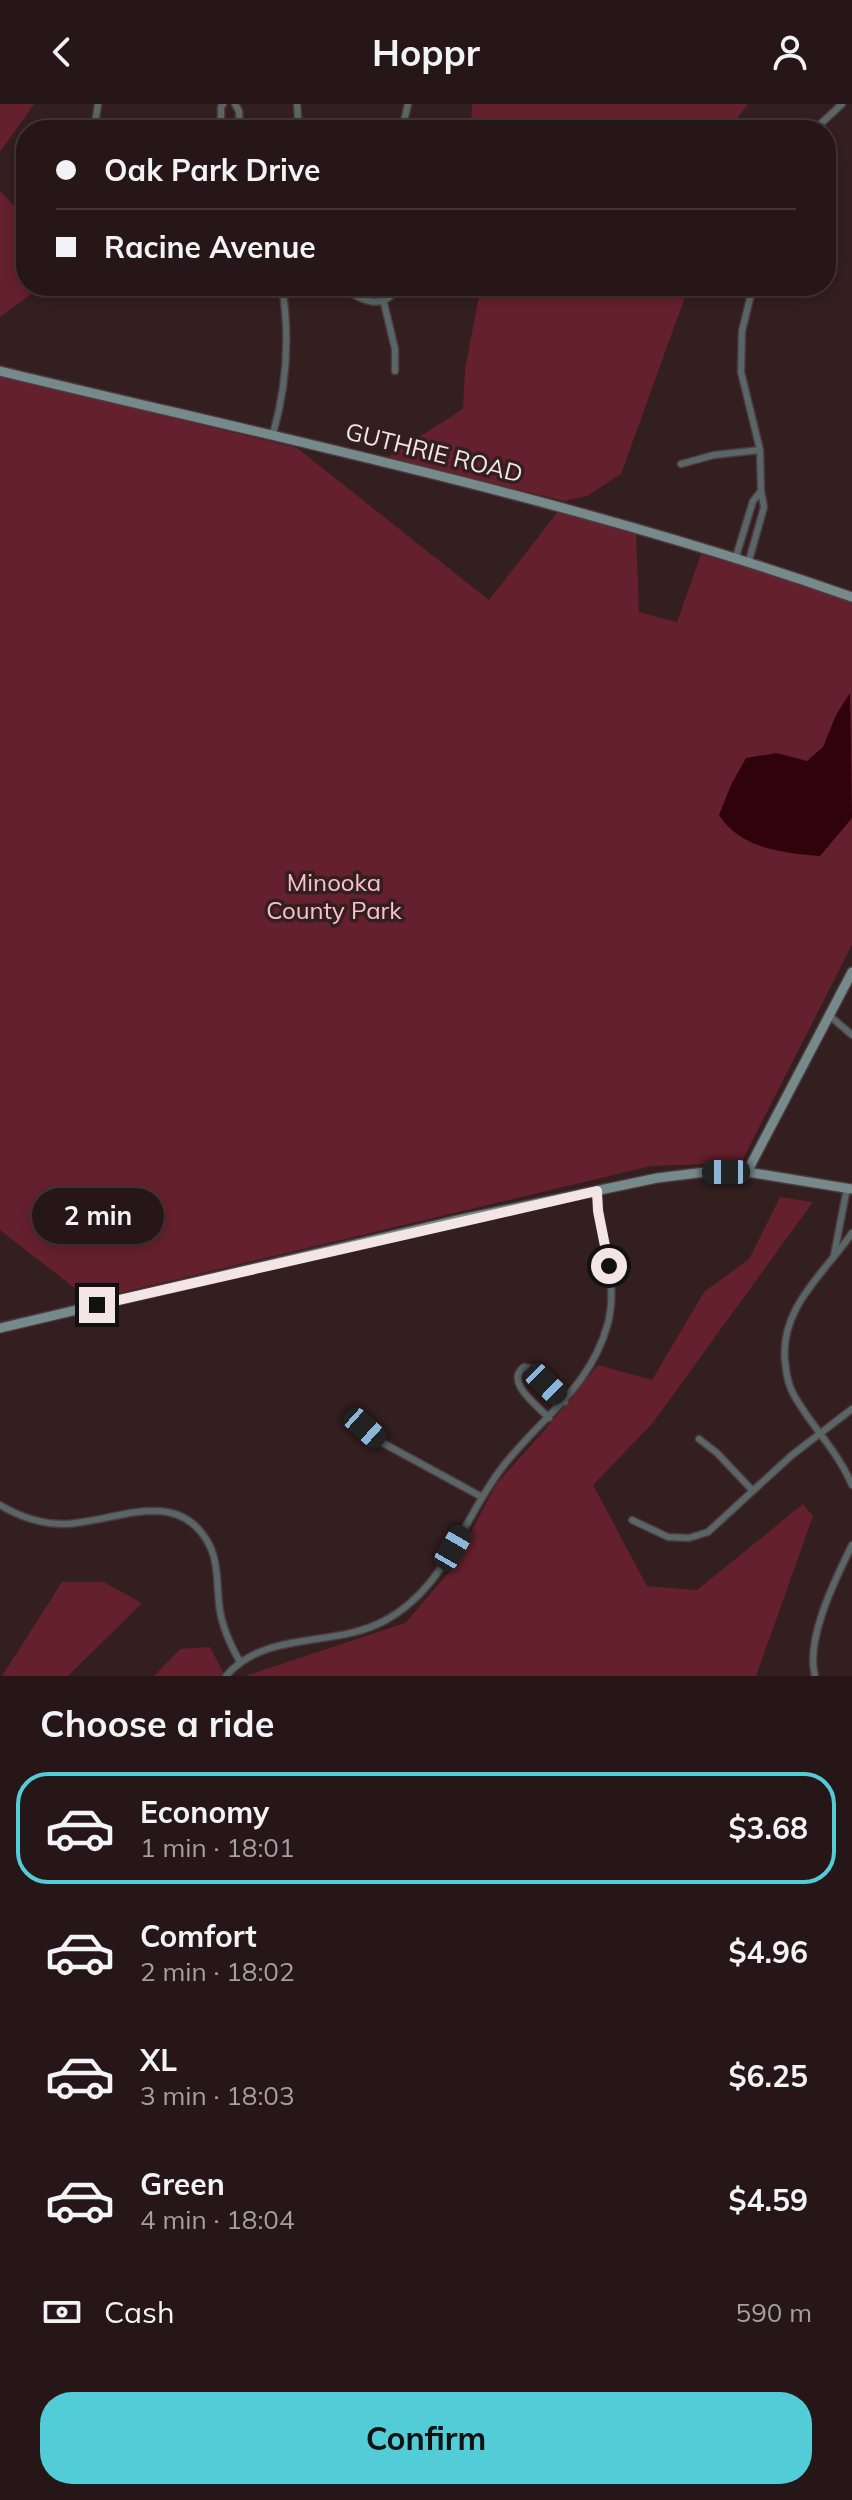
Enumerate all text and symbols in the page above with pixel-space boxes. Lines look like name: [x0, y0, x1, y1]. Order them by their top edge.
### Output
icon: back: [40, 30, 84, 74]
text: Hoppr: [372, 30, 480, 75]
icon: person: [768, 30, 812, 74]
text: Oak Park Drive: [104, 151, 320, 189]
text: Racine Avenue: [104, 228, 316, 266]
street label: GUTHRIE ROAD: [343, 416, 526, 489]
park label: Minooka County Park: [266, 867, 402, 925]
car: [702, 1160, 750, 1184]
callout: 2 min: [31, 1189, 163, 1245]
text: 2 min: [64, 1199, 132, 1232]
route start: [591, 1248, 627, 1284]
route end: [79, 1287, 115, 1323]
car: [520, 1359, 572, 1409]
car: [339, 1403, 391, 1453]
car: [431, 1521, 475, 1575]
text: Choose a ride: [40, 1701, 274, 1746]
icon: car: [44, 1792, 116, 1864]
text: Economy: [140, 1793, 269, 1831]
text: $3.68: [729, 1809, 808, 1847]
text: 1 min · 18:01: [140, 1831, 295, 1864]
icon: car: [44, 1916, 116, 1988]
text: Comfort: [140, 1917, 257, 1955]
text: $4.96: [729, 1933, 808, 1971]
text: 2 min · 18:02: [140, 1955, 295, 1988]
icon: car: [44, 2040, 116, 2112]
text: XL: [140, 2041, 177, 2079]
text: $6.25: [729, 2057, 808, 2095]
text: 3 min · 18:03: [140, 2079, 295, 2112]
icon: car: [44, 2164, 116, 2236]
text: Green: [140, 2165, 225, 2203]
text: $4.59: [729, 2181, 808, 2219]
text: 4 min · 18:04: [140, 2203, 295, 2236]
icon: cash: [40, 2290, 84, 2334]
text: Cash: [104, 2293, 175, 2331]
text: 590 m: [736, 2296, 812, 2329]
button: Confirm: [40, 2392, 812, 2484]

